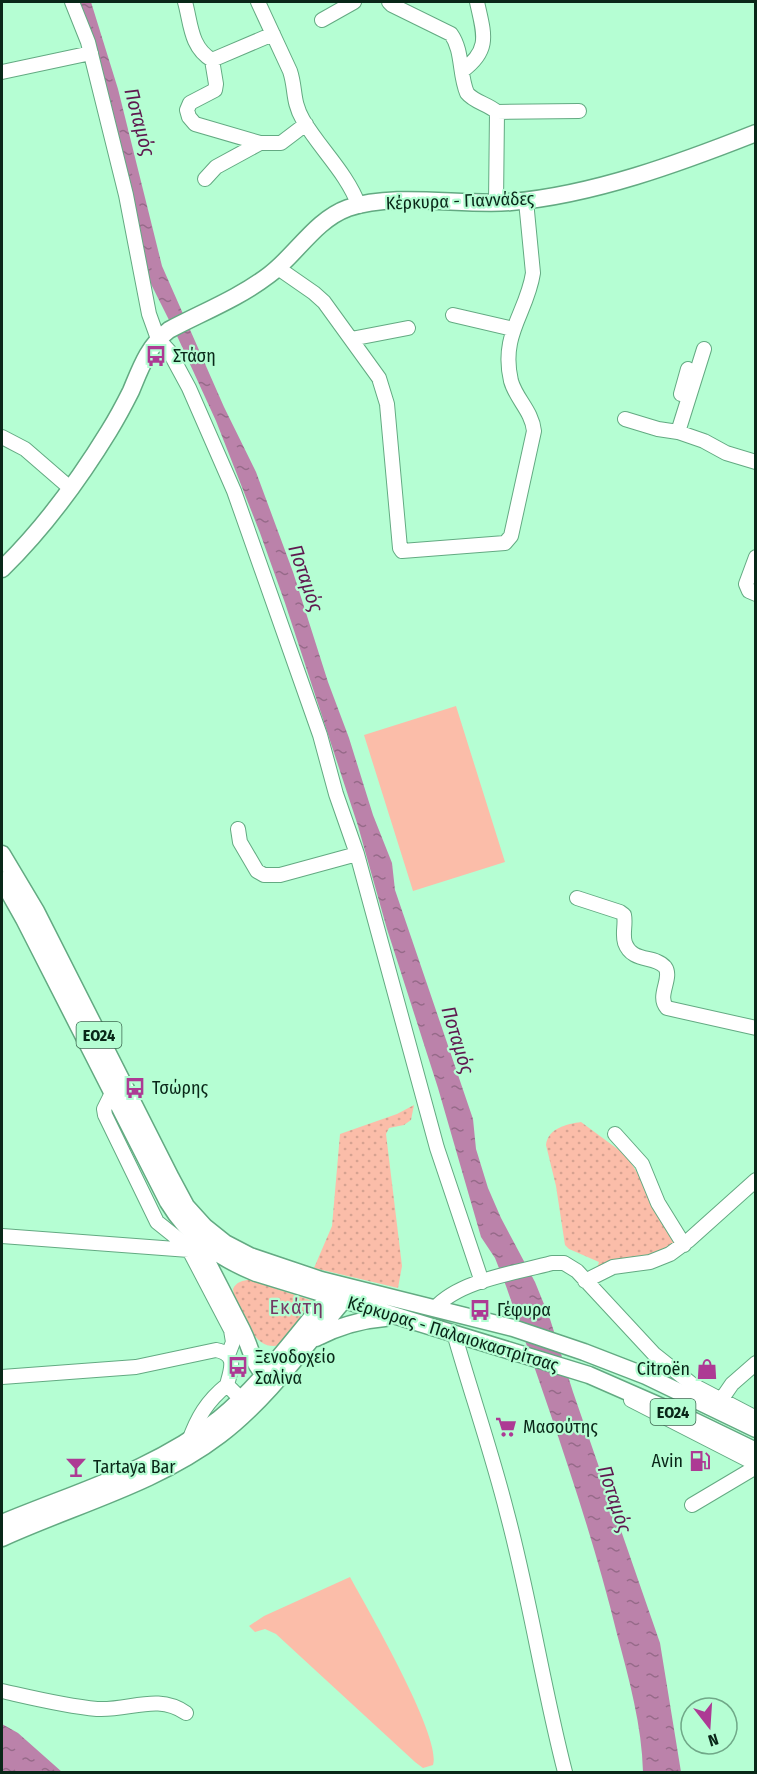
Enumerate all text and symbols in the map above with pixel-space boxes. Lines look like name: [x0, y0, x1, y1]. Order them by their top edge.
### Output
water label: Ποταμός: [119, 85, 161, 159]
street label: Κέρκυρα - Γιαννάδες: [385, 187, 535, 215]
bus stop icon: Στάση: [144, 344, 168, 368]
place label: Στάση: [173, 345, 216, 367]
water label: Ποταμός: [283, 541, 329, 615]
water label: Ποταμός: [436, 1003, 480, 1077]
road number: ΕΟ24: [76, 1022, 122, 1048]
bus stop icon: Τσώρης: [123, 1076, 147, 1100]
place label: Τσώρης: [152, 1077, 208, 1099]
street label: Κέρκυρας - Παλαιοκαστρίτσας: [345, 1291, 562, 1377]
district label: Εκάτη: [269, 1295, 325, 1319]
bus stop icon: Γέφυρα: [468, 1298, 492, 1322]
place label: Γέφυρα: [497, 1299, 551, 1321]
place label: Ξενοδοχείο Σαλίνα: [255, 1346, 335, 1389]
bus stop icon: Ξενοδοχείο Σαλίνα: [226, 1355, 250, 1379]
shop icon: Citroën: [695, 1357, 719, 1381]
place label: Citroën: [637, 1358, 690, 1380]
road number: ΕΟ24: [650, 1399, 696, 1425]
supermarket icon: Μασούτης: [494, 1415, 518, 1439]
place label: Μασούτης: [523, 1416, 598, 1438]
fuel station icon: Avin: [688, 1449, 712, 1473]
place label: Avin: [652, 1450, 683, 1472]
bar icon: Tartaya Bar: [64, 1455, 88, 1479]
place label: Tartaya Bar: [93, 1456, 176, 1478]
water label: Ποταμός: [593, 1462, 637, 1536]
north arrow: [679, 1696, 739, 1756]
text: N: [706, 1729, 721, 1750]

